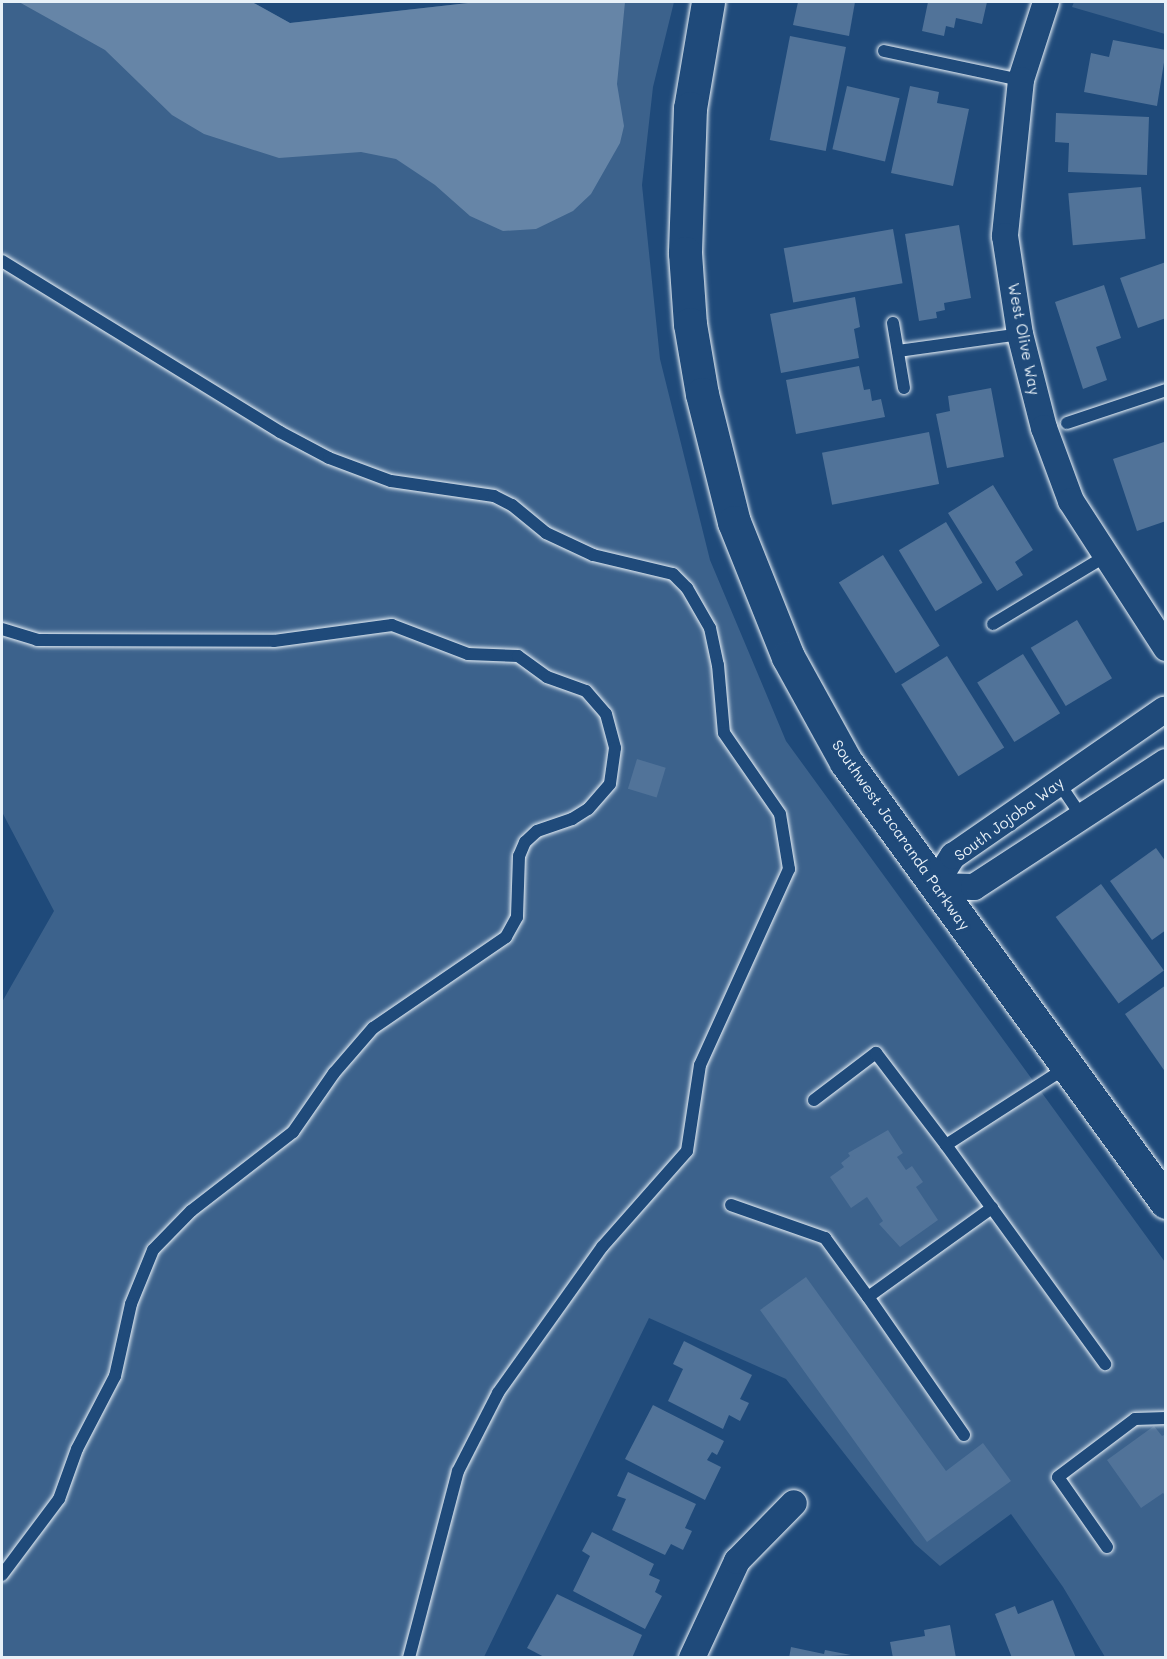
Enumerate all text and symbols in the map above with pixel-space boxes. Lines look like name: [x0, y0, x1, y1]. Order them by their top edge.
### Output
street label: West Olive Way: [1004, 281, 1044, 397]
street label: Southwest Jacaranda Parkway: [828, 737, 974, 933]
street label: South Jojoba Way: [951, 773, 1067, 865]

